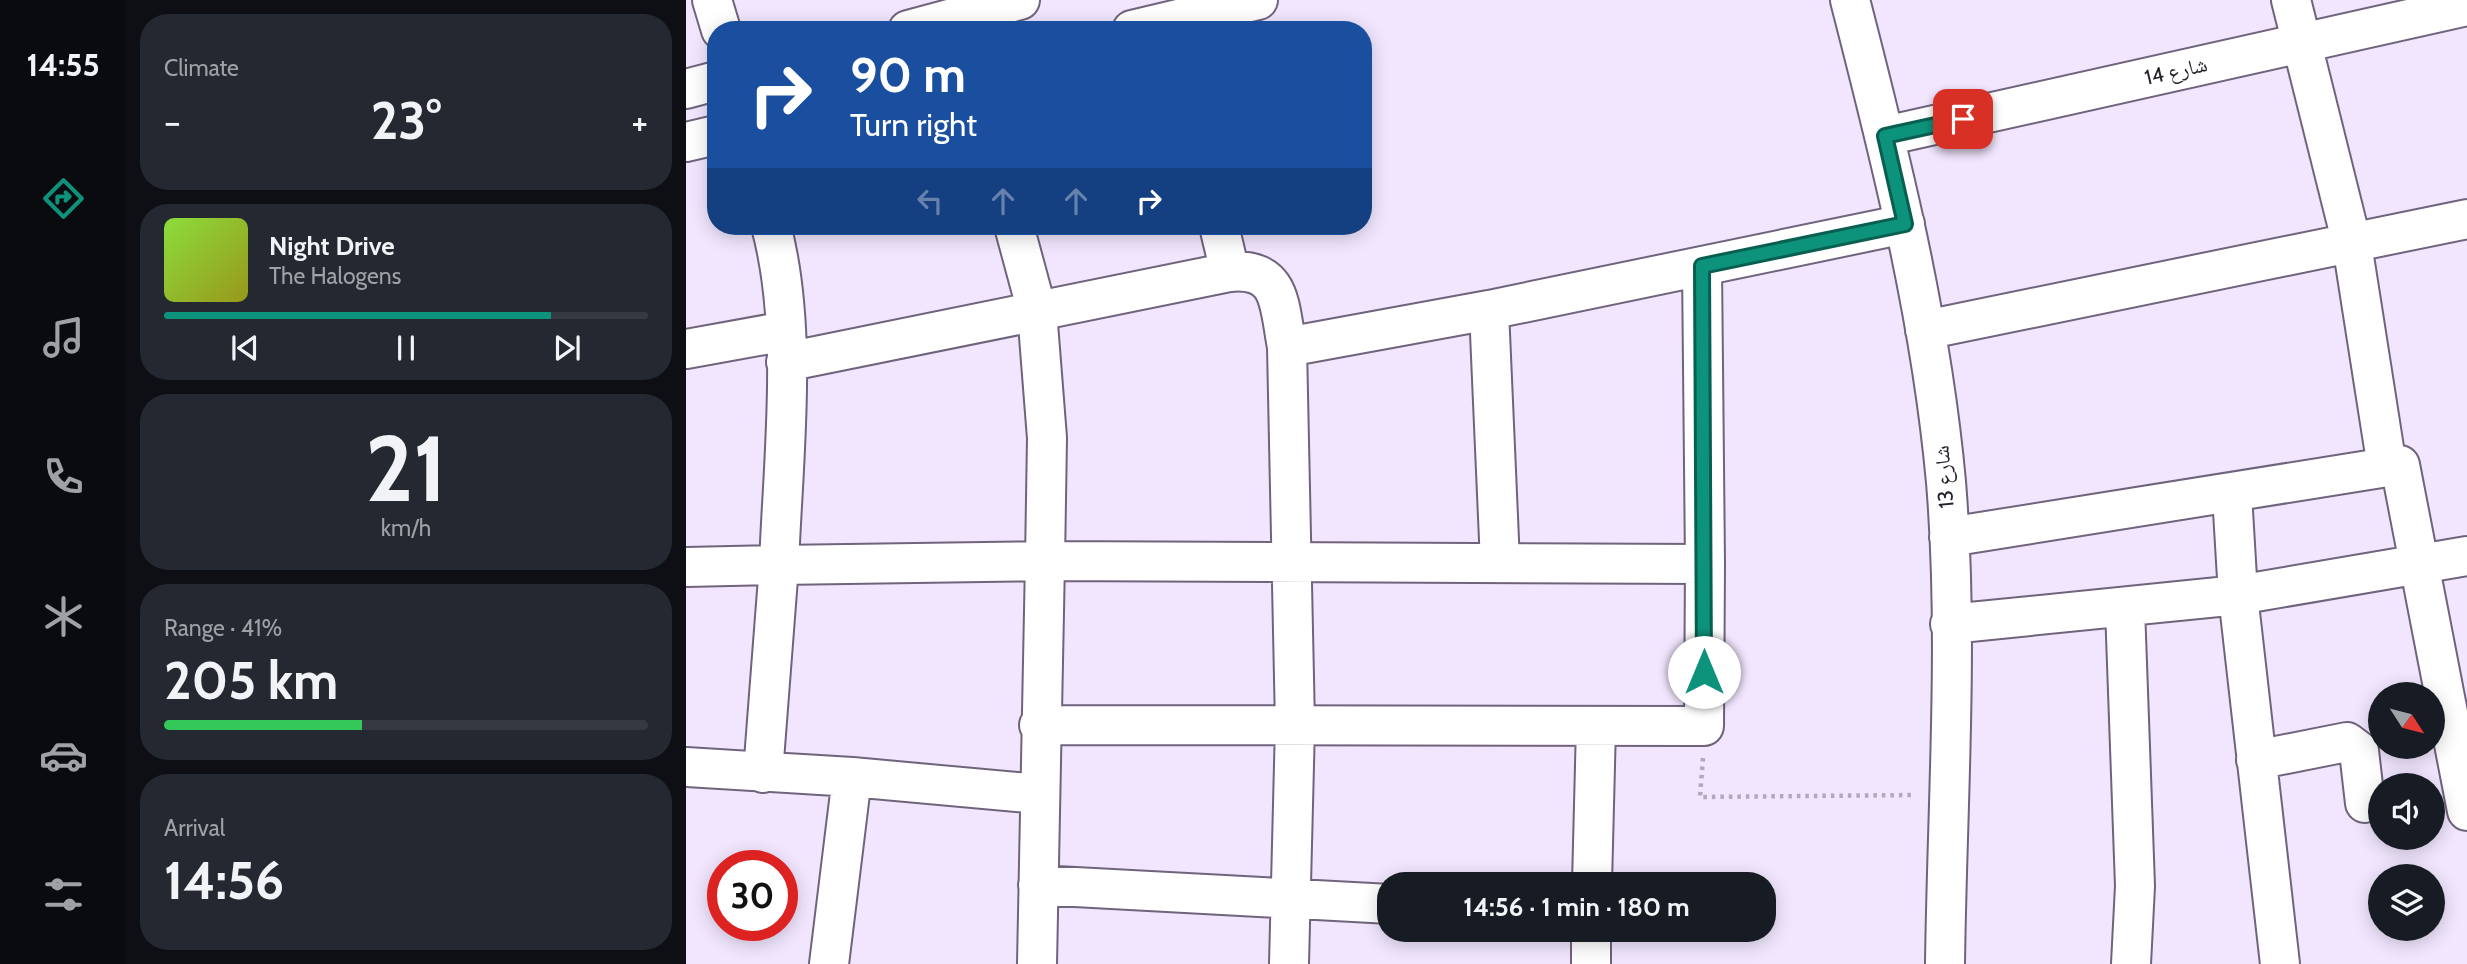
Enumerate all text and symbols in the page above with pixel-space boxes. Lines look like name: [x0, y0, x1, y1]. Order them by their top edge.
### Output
text: 14:55: [26, 45, 100, 84]
text: 90 m: [850, 45, 966, 104]
icon: right: [735, 49, 826, 140]
street label: شارع 14: [2142, 51, 2210, 91]
text: Climate: [164, 54, 239, 82]
text: 23°: [371, 89, 441, 152]
pin: [1933, 89, 1993, 149]
text: −: [164, 98, 181, 145]
text: +: [631, 98, 648, 145]
icon: arrive: [1944, 100, 1982, 138]
text: Turn right: [850, 105, 977, 144]
icon: directions: [39, 174, 88, 223]
icon: left: [911, 182, 949, 220]
icon: ahead: [984, 182, 1022, 220]
icon: ahead: [1057, 182, 1095, 220]
icon: right: [1130, 182, 1168, 220]
text: Night Drive: [269, 230, 395, 262]
text: The Halogens: [269, 262, 401, 290]
icon: music: [39, 313, 88, 362]
icon: previous: [226, 329, 264, 367]
icon: pause: [387, 329, 425, 367]
icon: next: [548, 329, 586, 367]
text: 21: [365, 413, 447, 524]
street label: شارع 13: [1928, 445, 1960, 509]
icon: phone: [39, 452, 88, 501]
text: km/h: [381, 514, 431, 542]
icon: climate: [39, 592, 88, 641]
text: Range · 41%: [164, 614, 282, 642]
position arrow: [1667, 635, 1741, 709]
text: 205 km: [164, 649, 338, 712]
north arrow: [2368, 682, 2445, 760]
map controls: [2368, 682, 2445, 941]
icon: car: [39, 731, 88, 780]
button: sound: [2368, 773, 2445, 850]
text: Arrival: [164, 814, 225, 842]
text: 14:56: [164, 849, 284, 912]
speed limit sign: 30: [707, 850, 798, 941]
button: layers: [2368, 864, 2445, 941]
icon: filters: [39, 870, 88, 919]
text: 14:56 · 1 min · 180 m: [1463, 891, 1690, 923]

